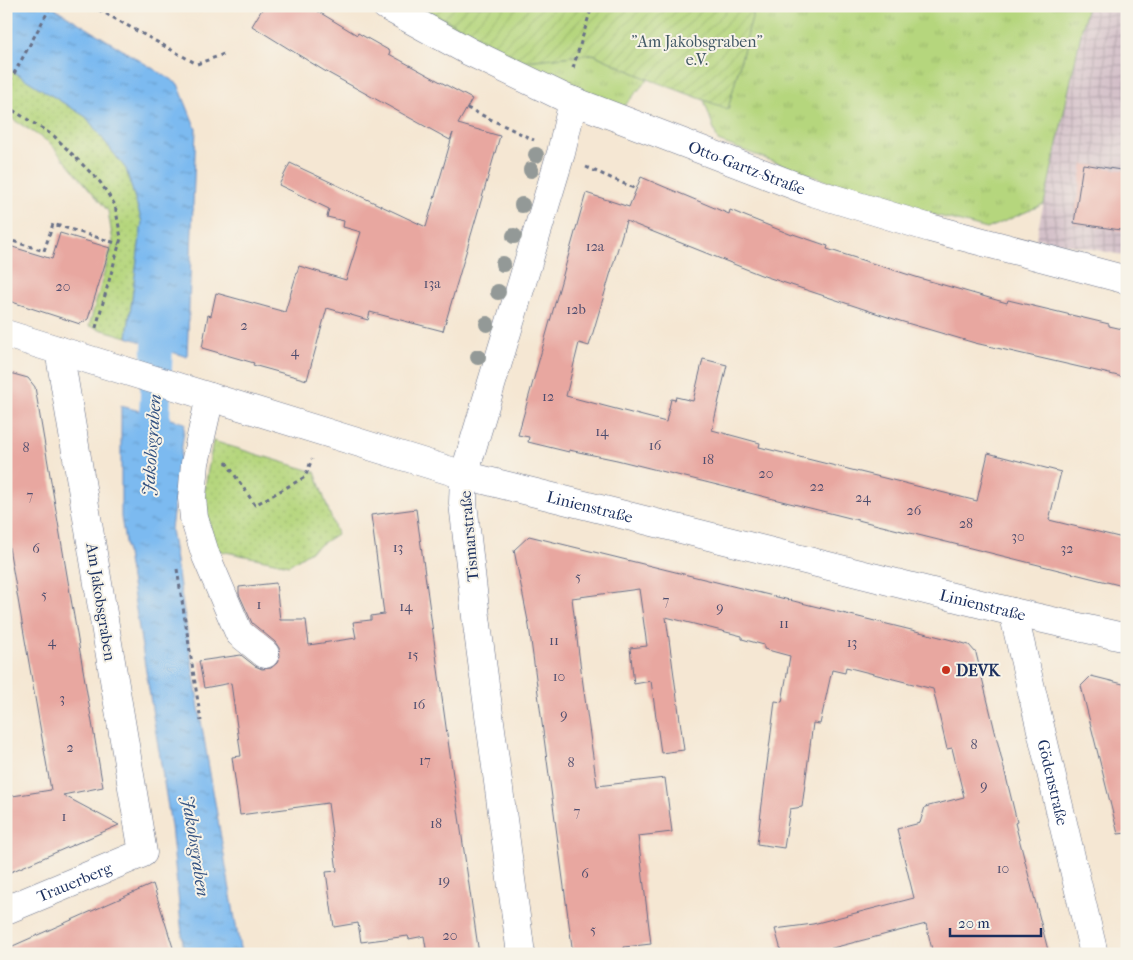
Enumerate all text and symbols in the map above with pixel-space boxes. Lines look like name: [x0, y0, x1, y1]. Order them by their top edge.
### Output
park label: "Am Jakobsgraben" e.V.: [631, 32, 763, 69]
street label: Otto-Gartz-Straße: [686, 136, 808, 198]
house number: 12a: [586, 238, 605, 255]
house number: 13a: [423, 275, 441, 292]
house number: 20: [56, 278, 70, 295]
house number: 12b: [566, 301, 586, 318]
house number: 2: [240, 317, 248, 334]
house number: 4: [291, 343, 300, 360]
house number: 12: [542, 388, 554, 405]
water label: Jakobsgraben: [138, 393, 166, 497]
house number: 14: [595, 423, 609, 440]
house number: 16: [649, 437, 662, 454]
house number: 8: [22, 439, 30, 456]
house number: 18: [702, 451, 714, 468]
house number: 20: [759, 465, 773, 482]
house number: 22: [810, 478, 824, 495]
house number: 7: [27, 487, 34, 504]
street label: Linienstraße: [545, 487, 635, 526]
house number: 24: [855, 489, 871, 506]
street label: Tismarstraße: [456, 490, 482, 582]
house number: 26: [907, 502, 922, 519]
house number: 28: [959, 515, 973, 532]
house number: 30: [1011, 528, 1025, 545]
house number: 13: [393, 539, 403, 556]
house number: 6: [32, 540, 40, 557]
house number: 32: [1061, 540, 1073, 557]
street label: Am Jakobsgraben: [82, 541, 120, 663]
house number: 5: [575, 568, 581, 585]
street label: Linienstraße: [938, 585, 1028, 624]
house number: 5: [41, 586, 47, 603]
house number: 7: [663, 592, 670, 609]
house number: 1: [257, 596, 262, 613]
house number: 14: [399, 598, 413, 615]
house number: 9: [716, 599, 724, 616]
house number: 11: [779, 615, 789, 632]
house number: 11: [549, 632, 559, 649]
house number: 4: [48, 633, 57, 650]
house number: 13: [847, 634, 857, 651]
house number: 15: [408, 646, 419, 663]
place label: DEVK: [956, 661, 1001, 680]
marker: DEVK: [940, 664, 952, 676]
house number: 10: [553, 668, 565, 685]
house number: 3: [59, 690, 65, 707]
house number: 16: [413, 696, 426, 713]
house number: 9: [560, 706, 568, 723]
house number: 8: [970, 736, 978, 753]
street label: Gödenstraße: [1034, 737, 1073, 827]
house number: 2: [66, 739, 74, 756]
house number: 17: [419, 752, 431, 769]
house number: 8: [567, 754, 575, 771]
house number: 9: [980, 777, 988, 794]
water label: Jakobsgraben: [177, 794, 213, 898]
house number: 7: [574, 803, 581, 820]
house number: 1: [62, 808, 67, 825]
house number: 18: [430, 815, 442, 832]
street label: Trauerberg: [34, 857, 115, 906]
house number: 10: [997, 860, 1009, 877]
house number: 6: [581, 865, 589, 882]
house number: 19: [438, 872, 450, 889]
scale bar: [950, 905, 1042, 937]
text: 20 m: [958, 914, 990, 932]
house number: 5: [590, 921, 596, 938]
house number: 20: [443, 927, 457, 944]

